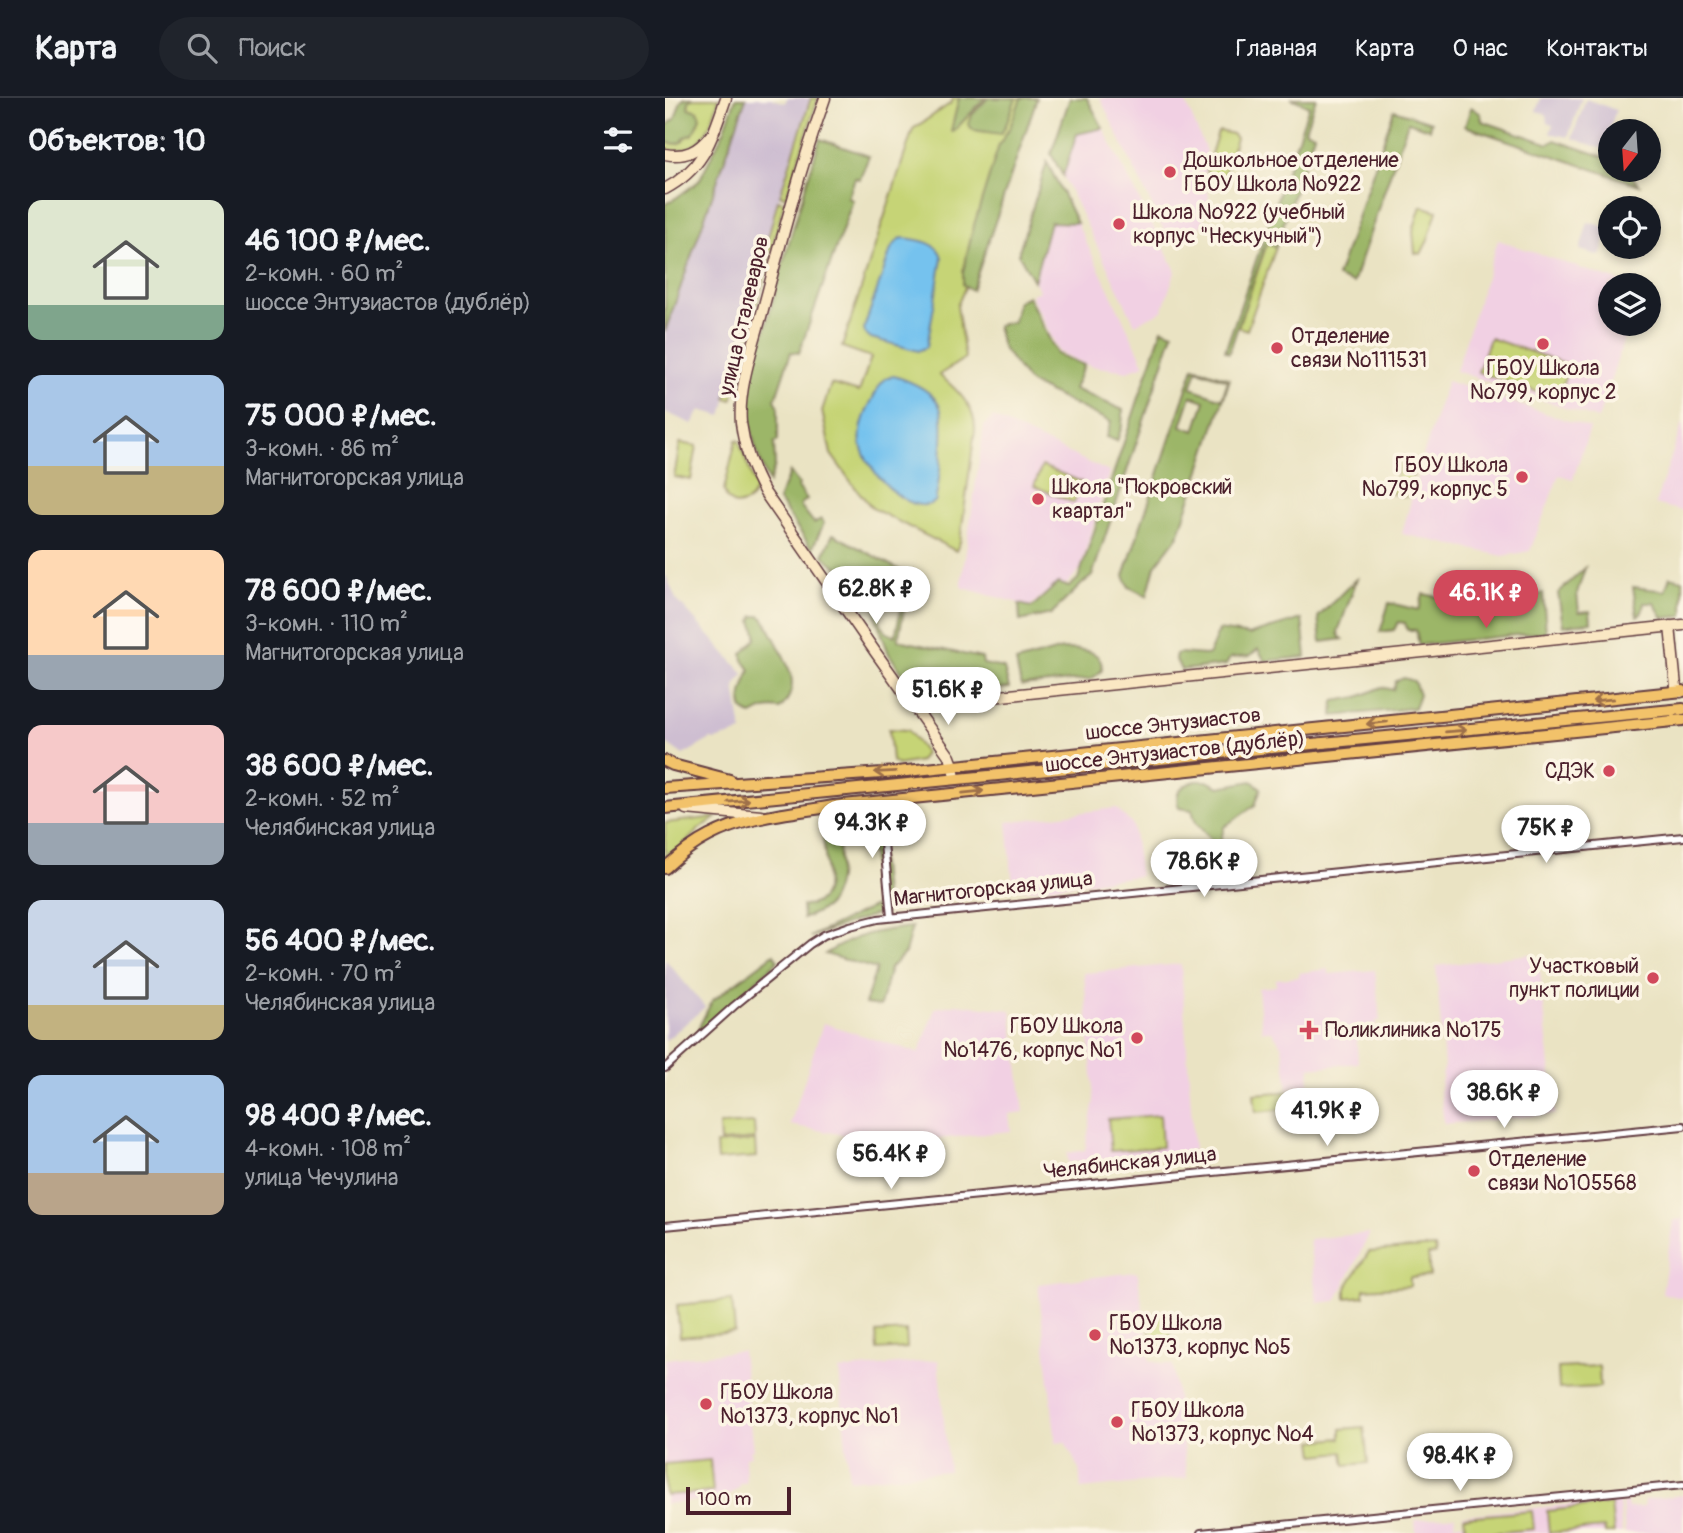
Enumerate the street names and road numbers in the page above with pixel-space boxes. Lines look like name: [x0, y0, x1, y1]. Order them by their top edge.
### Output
street label: улица Сталеваров: [712, 233, 775, 399]
street label: шоссе Энтузиастов: [1084, 701, 1262, 747]
street label: шоссе Энтузиастов (дублёр): [1044, 725, 1306, 779]
street label: Магнитогорская улица: [892, 865, 1094, 913]
street label: Челябинская улица: [1042, 1140, 1218, 1186]

